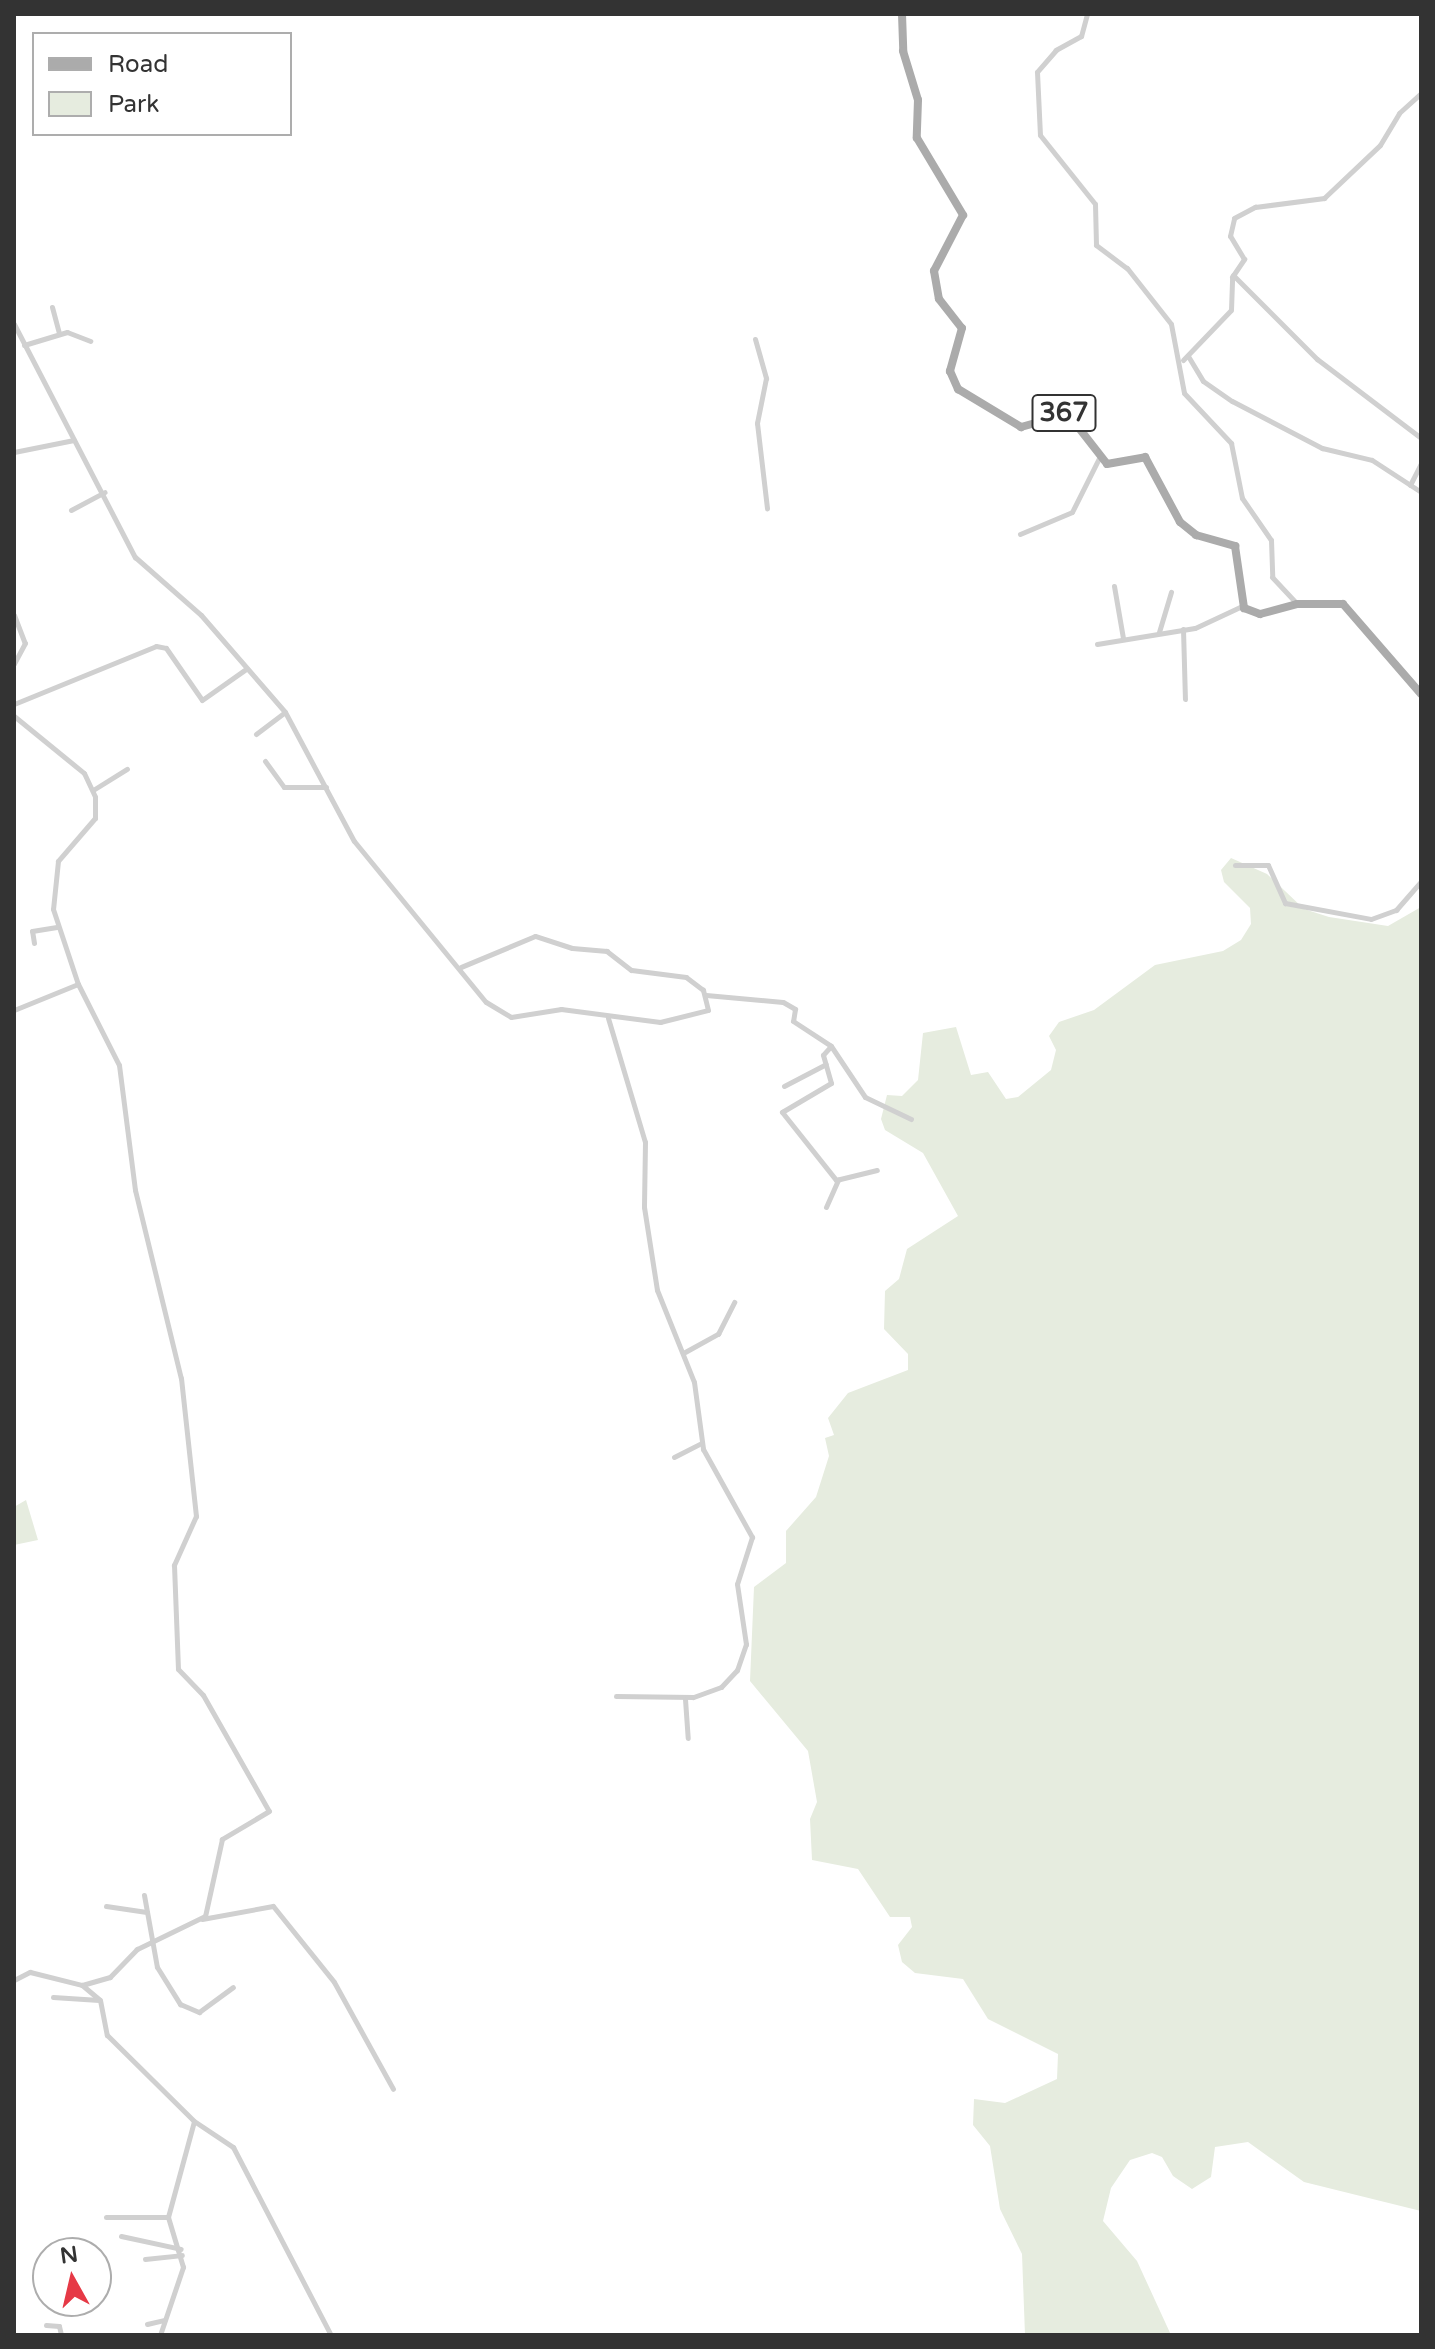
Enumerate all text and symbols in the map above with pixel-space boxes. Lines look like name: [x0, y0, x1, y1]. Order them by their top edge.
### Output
legend: [32, 32, 292, 136]
text: Road: [108, 50, 168, 79]
text: Park: [108, 90, 159, 119]
road number: 367: [1030, 391, 1098, 435]
north arrow: [32, 2237, 112, 2317]
text: N: [58, 2241, 79, 2269]

